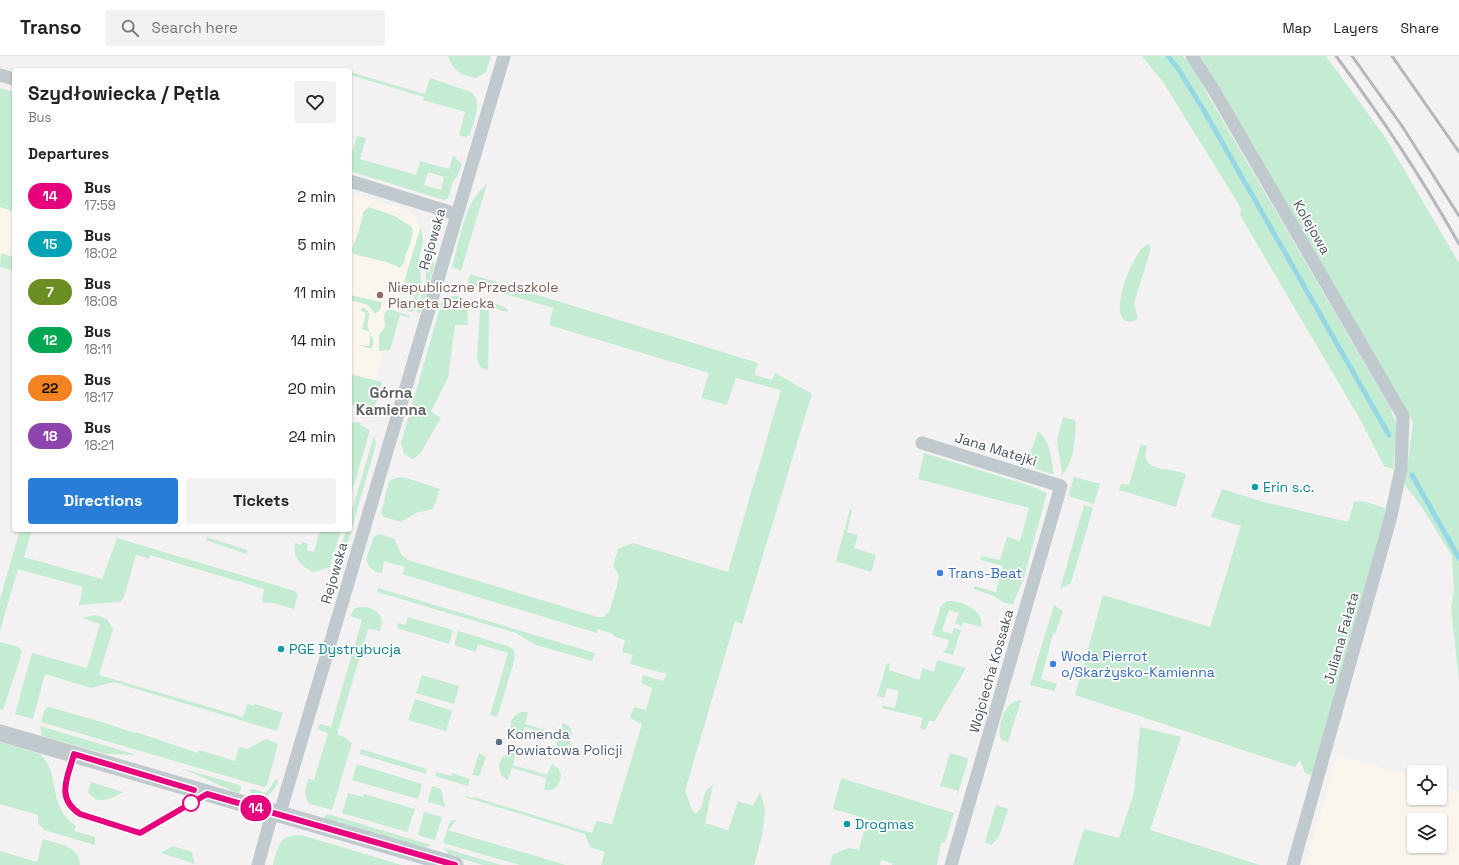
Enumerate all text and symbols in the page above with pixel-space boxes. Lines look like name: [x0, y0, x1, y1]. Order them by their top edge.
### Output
search box: [105, 10, 385, 46]
text: Transo: [20, 15, 81, 40]
icon: search: [119, 17, 141, 39]
text: Search here: [151, 18, 238, 37]
text: Map: [1282, 19, 1312, 37]
text: Layers: [1334, 19, 1378, 37]
text: Share: [1400, 19, 1439, 37]
text: Szydłowiecka / Pętla: [28, 81, 220, 106]
button: heart: [294, 81, 336, 123]
text: Bus: [28, 109, 51, 126]
text: Departures: [28, 144, 109, 163]
text: Bus: [84, 178, 111, 197]
text: 14: [42, 187, 58, 205]
text: 2 min: [297, 187, 336, 206]
text: 17:59: [84, 197, 116, 214]
street label: Kolejowa: [1289, 197, 1335, 257]
street label: Rejowska: [415, 206, 449, 272]
text: Bus: [84, 226, 111, 245]
text: 15: [43, 235, 57, 253]
text: 5 min: [297, 235, 336, 254]
text: 18:02: [84, 245, 117, 262]
text: Bus: [84, 274, 111, 293]
place label: Niepubliczne Przedszkole Planeta Dziecka: [388, 278, 559, 312]
text: 7: [46, 283, 54, 301]
text: 11 min: [294, 283, 336, 302]
marker: Niepubliczne Przedszkole Planeta Dziecka: [375, 290, 385, 300]
text: 18:08: [84, 293, 117, 310]
text: Bus: [84, 322, 111, 341]
text: 12: [43, 331, 57, 349]
text: 14 min: [291, 331, 336, 350]
text: 18:11: [84, 341, 112, 358]
text: Bus: [84, 370, 111, 389]
text: 22: [42, 379, 58, 397]
text: 20 min: [288, 379, 336, 398]
district label: Górna Kamienna: [356, 383, 427, 419]
text: 18:17: [84, 389, 114, 406]
text: Bus: [84, 418, 111, 437]
text: 18: [43, 427, 57, 445]
text: 24 min: [288, 427, 336, 446]
street label: Jana Matejki: [953, 428, 1039, 470]
text: 18:21: [84, 437, 114, 454]
button: Directions: [28, 478, 178, 524]
button: Tickets: [186, 478, 336, 524]
place label: Erin s.c.: [1263, 478, 1314, 496]
marker: Erin s.c.: [1250, 482, 1260, 492]
street label: Rejowska: [317, 540, 351, 606]
place label: Trans-Beat: [948, 564, 1022, 582]
marker: Trans-Beat: [935, 568, 945, 578]
street label: Juliana Fałata: [1319, 590, 1363, 686]
street label: Wojciecha Kossaka: [965, 607, 1017, 735]
place label: PGE Dystrybucja: [289, 640, 401, 658]
marker: PGE Dystrybucja: [276, 644, 286, 654]
place label: Woda Pierrot o/Skarżysko-Kamienna: [1061, 647, 1215, 681]
marker: Woda Pierrot o/Skarżysko-Kamienna: [1048, 659, 1058, 669]
place label: Komenda Powiatowa Policji: [507, 725, 622, 759]
marker: Komenda Powiatowa Policji: [494, 737, 504, 747]
map controls: [1407, 765, 1447, 853]
button: locate: [1407, 765, 1447, 805]
unlabelled marker: [182, 794, 200, 812]
line badge: 14: [238, 795, 274, 821]
text: 14: [248, 799, 264, 817]
button: layers: [1407, 813, 1447, 853]
place label: Drogmas: [855, 815, 914, 833]
marker: Drogmas: [842, 819, 852, 829]

